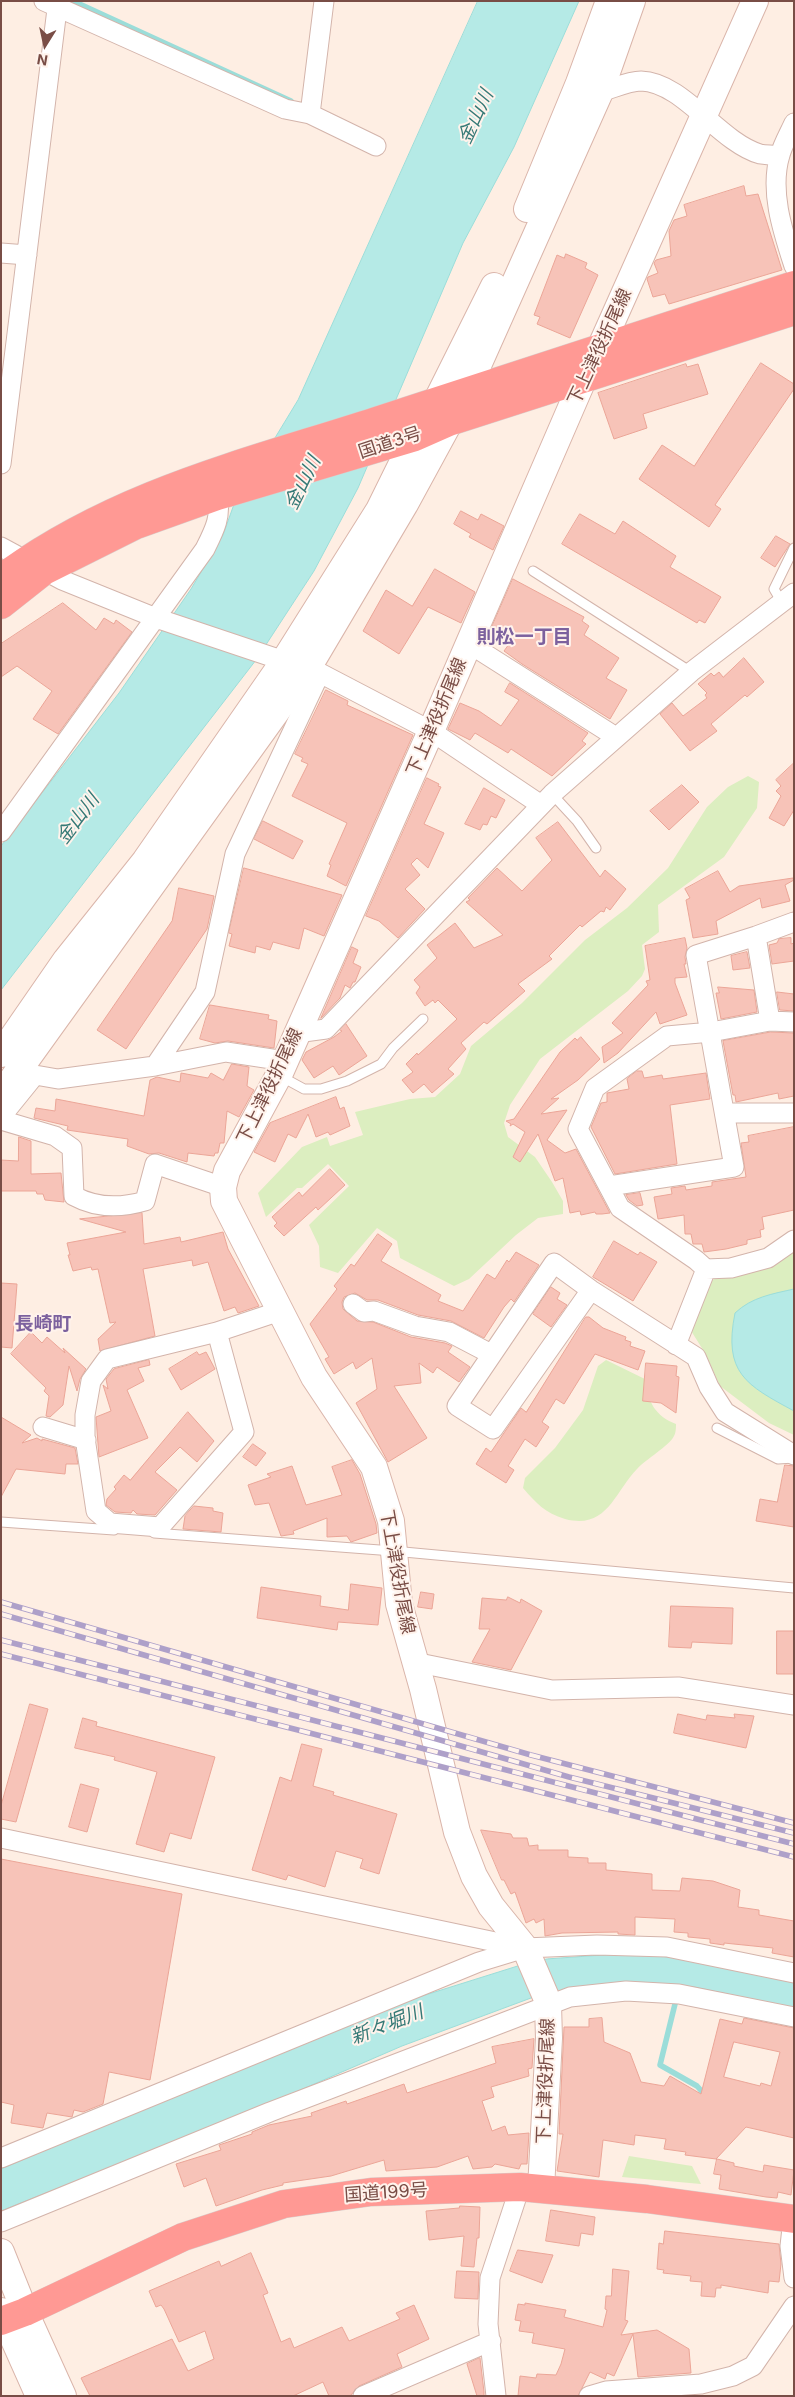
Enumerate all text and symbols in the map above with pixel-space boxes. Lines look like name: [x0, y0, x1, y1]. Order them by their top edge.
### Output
north arrow: [20, 20, 70, 70]
text: N: [36, 51, 49, 70]
water label: 金山川: [454, 86, 498, 148]
street label: 下上津役折尾線: [564, 285, 636, 409]
street label: 国道3号: [356, 423, 424, 463]
water label: 金山川: [280, 452, 326, 514]
district label: 則松一丁目: [477, 626, 571, 648]
street label: 下上津役折尾線: [402, 655, 472, 779]
water label: 金山川: [52, 789, 104, 849]
street label: 下上津役折尾線: [233, 1025, 307, 1147]
district label: 長崎町: [15, 1313, 71, 1335]
street label: 下上津役折尾線: [375, 1508, 419, 1636]
water label: 新々堀川: [347, 2001, 427, 2049]
street label: 下上津役折尾線: [533, 2018, 559, 2144]
street label: 国道199号: [344, 2179, 428, 2207]

